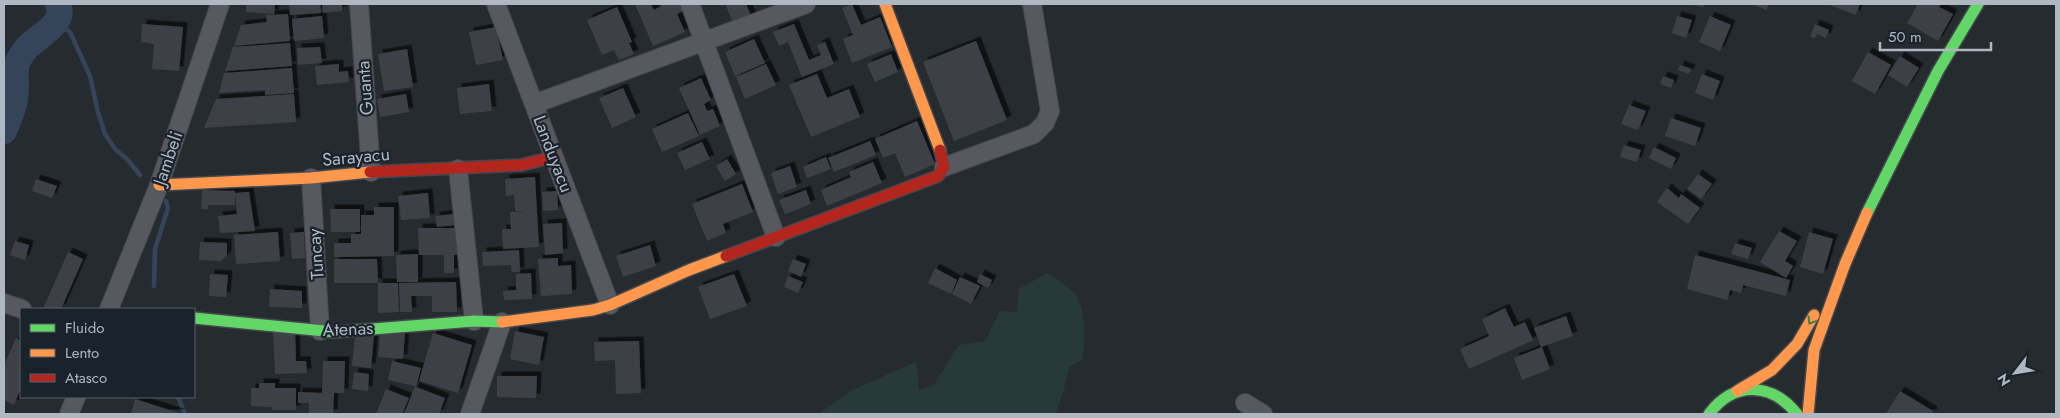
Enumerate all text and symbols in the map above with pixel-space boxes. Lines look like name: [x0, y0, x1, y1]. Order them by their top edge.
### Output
scale bar: [1880, 20, 1991, 52]
text: 50 m: [1888, 26, 1922, 48]
street label: Guanta: [350, 60, 380, 116]
street label: Landuyacu: [526, 112, 580, 196]
street label: Jambeli: [146, 128, 189, 190]
street label: Sarayacu: [321, 141, 391, 173]
street label: Tuncay: [301, 228, 331, 280]
legend: [20, 308, 195, 398]
street label: Atenas: [322, 315, 374, 343]
one-way arrow: [1807, 316, 1817, 325]
text: Fluido: [65, 317, 104, 339]
text: Lento: [65, 342, 99, 364]
north arrow: [1990, 348, 2040, 398]
text: Atasco: [65, 367, 107, 389]
text: N: [1992, 370, 2015, 390]

